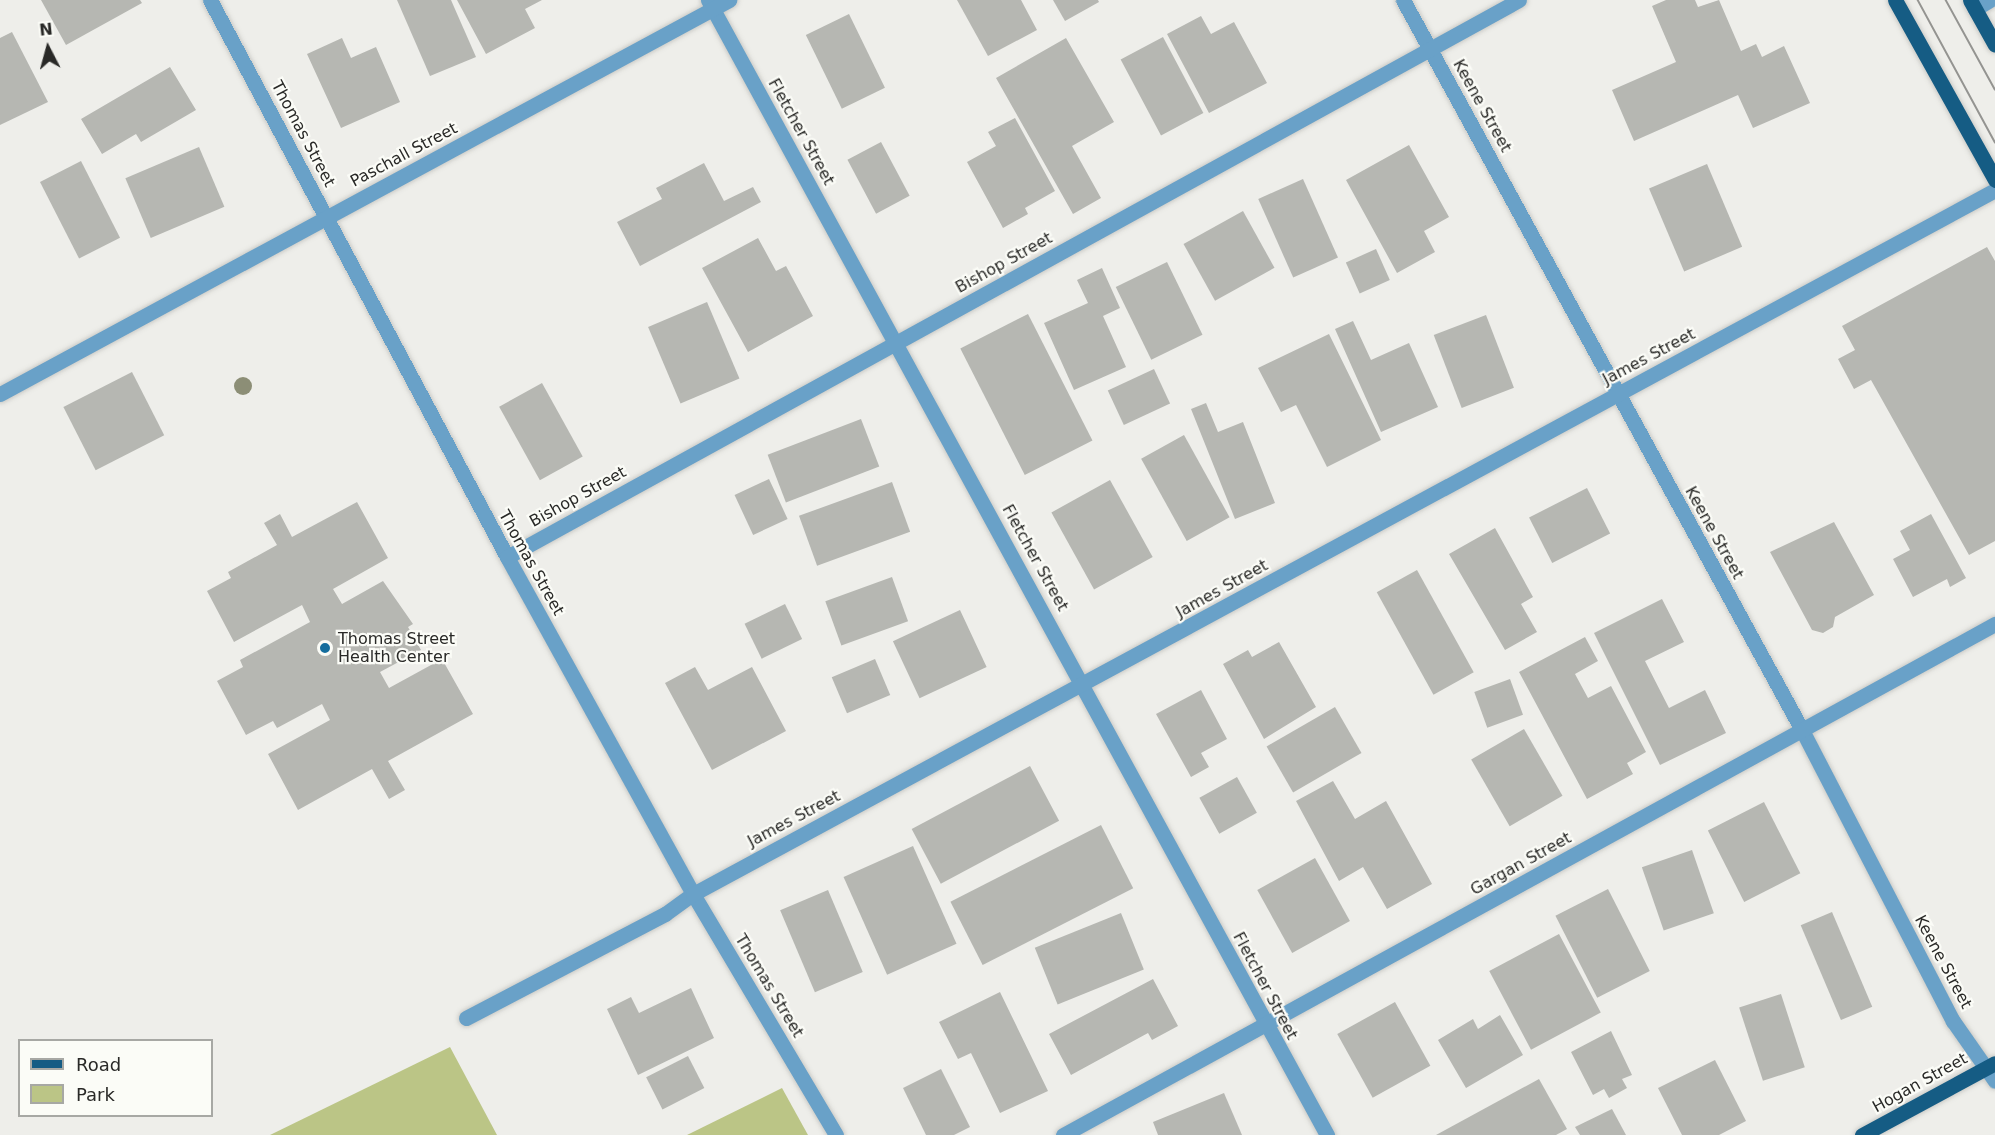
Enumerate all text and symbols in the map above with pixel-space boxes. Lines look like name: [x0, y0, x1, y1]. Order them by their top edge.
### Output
north arrow: [18, 18, 78, 78]
text: N: [38, 19, 54, 40]
street label: Keene Street: [1449, 56, 1515, 156]
street label: Fletcher Street: [764, 75, 838, 189]
street label: Thomas Street: [267, 78, 339, 190]
street label: Paschall Street: [347, 119, 461, 191]
street label: Bishop Street: [952, 229, 1056, 297]
street label: James Street: [1599, 325, 1699, 389]
street label: Bishop Street: [526, 463, 630, 531]
street label: Keene Street: [1681, 483, 1747, 583]
street label: Fletcher Street: [998, 501, 1072, 615]
street label: Thomas Street: [494, 507, 568, 619]
street label: James Street: [1173, 556, 1271, 622]
place label: Thomas Street Health Center: [338, 629, 455, 667]
marker: Thomas Street Health Center: [316, 639, 334, 657]
street label: James Street: [744, 787, 844, 851]
street label: Gargan Street: [1467, 828, 1575, 900]
street label: Keene Street: [1910, 912, 1976, 1012]
street label: Fletcher Street: [1229, 929, 1301, 1043]
street label: Thomas Street: [731, 931, 807, 1041]
legend: [18, 1039, 213, 1117]
street label: Hogan Street: [1869, 1049, 1971, 1117]
text: Road: [76, 1054, 121, 1075]
text: Park: [76, 1084, 115, 1105]

